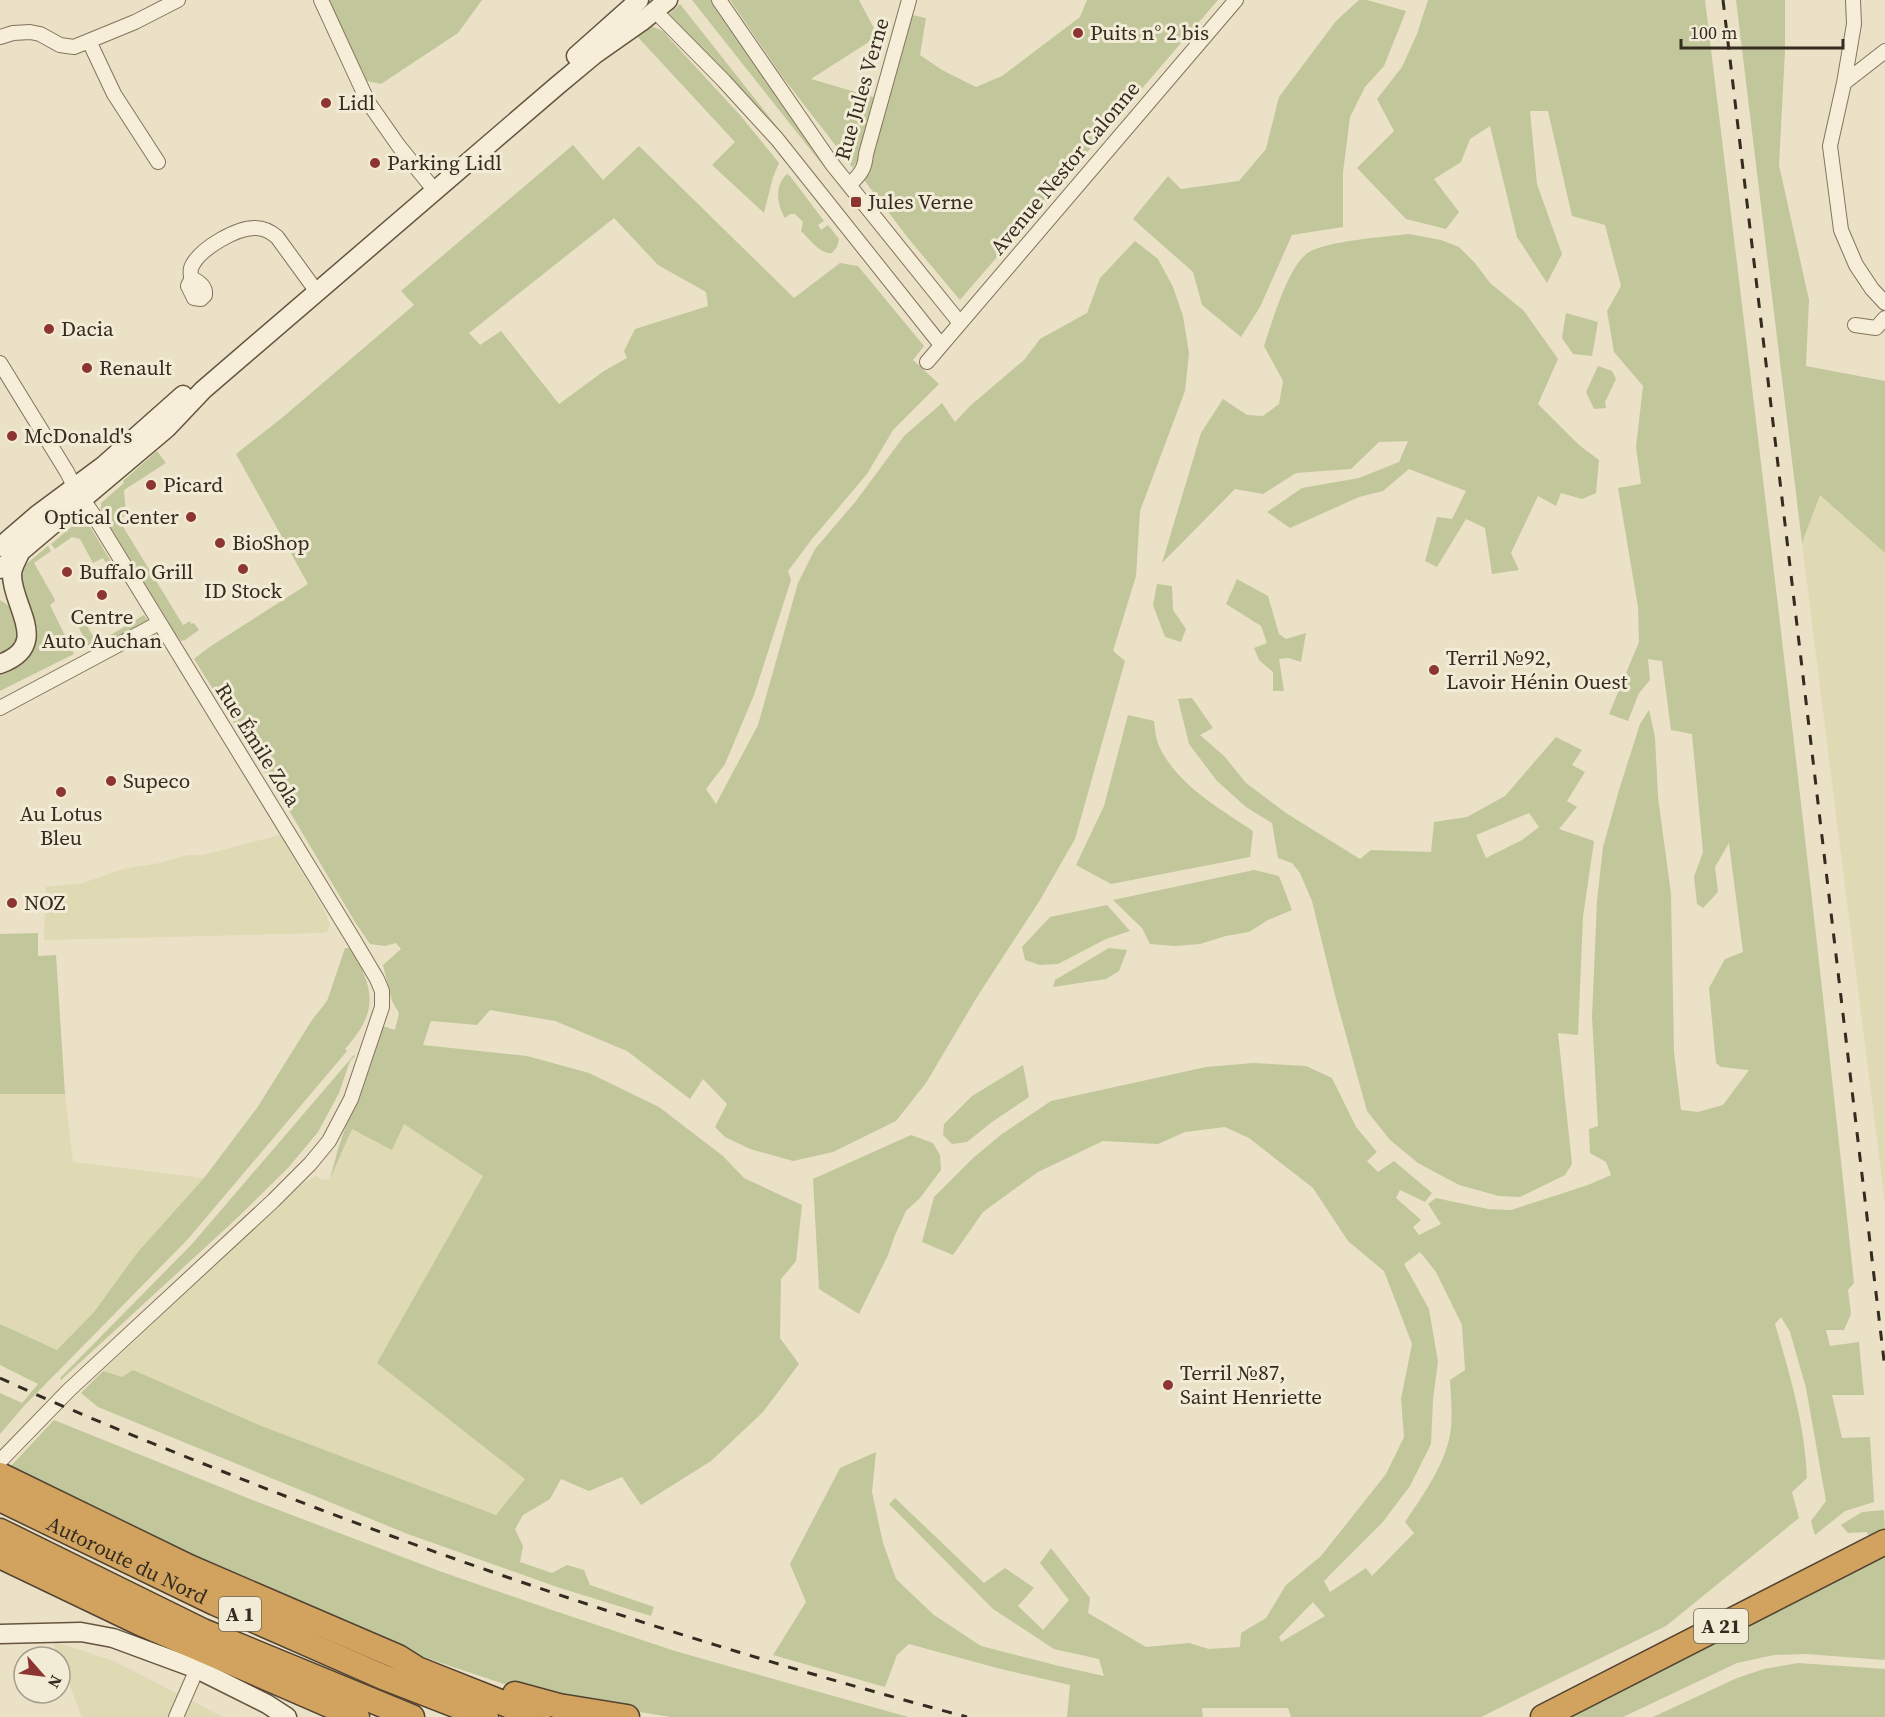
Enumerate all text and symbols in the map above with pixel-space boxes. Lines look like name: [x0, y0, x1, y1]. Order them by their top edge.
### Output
scale bar: [1681, 12, 1843, 50]
street label: Rue Jules Verne: [827, 14, 896, 163]
place label: Puits n° 2 bis: [1090, 18, 1209, 47]
text: 100 m: [1690, 20, 1737, 45]
marker: Puits n° 2 bis: [1071, 26, 1085, 40]
street label: Avenue Nestor Calonne: [983, 75, 1146, 261]
place label: Lidl: [338, 88, 375, 117]
marker: Lidl: [319, 96, 333, 110]
place label: Parking Lidl: [387, 148, 502, 177]
marker: Parking Lidl: [368, 156, 382, 170]
place label: Jules Verne: [867, 187, 974, 216]
marker: Jules Verne: [849, 195, 863, 209]
place label: Dacia: [61, 314, 114, 343]
marker: Dacia: [42, 322, 56, 336]
place label: Renault: [99, 353, 172, 382]
marker: Renault: [80, 361, 94, 375]
place label: McDonald's: [24, 421, 132, 450]
marker: McDonald's: [5, 429, 19, 443]
place label: Picard: [163, 470, 223, 499]
marker: Picard: [144, 478, 158, 492]
place label: Optical Center: [44, 502, 179, 531]
marker: Optical Center: [184, 510, 198, 524]
place label: BioShop: [232, 528, 310, 557]
marker: BioShop: [213, 536, 227, 550]
place label: Buffalo Grill: [79, 557, 193, 586]
marker: ID Stock: [236, 562, 250, 576]
marker: Buffalo Grill: [60, 565, 74, 579]
place label: ID Stock: [204, 576, 283, 605]
marker: Centre Auto Auchan: [95, 588, 109, 602]
place label: Centre Auto Auchan: [42, 602, 163, 655]
place label: Terril №92, Lavoir Hénin Ouest: [1446, 643, 1628, 696]
marker: Terril №92, Lavoir Hénin Ouest: [1427, 663, 1441, 677]
street label: Rue Émile Zola: [209, 678, 308, 812]
place label: Supeco: [123, 766, 190, 795]
marker: Supeco: [104, 774, 118, 788]
marker: Au Lotus Bleu: [54, 785, 68, 799]
place label: Au Lotus Bleu: [20, 799, 102, 852]
place label: NOZ: [24, 888, 66, 917]
marker: NOZ: [5, 896, 19, 910]
place label: Terril №87, Saint Henriette: [1180, 1358, 1322, 1411]
marker: Terril №87, Saint Henriette: [1161, 1378, 1175, 1392]
street label: Autoroute du Nord: [42, 1509, 212, 1611]
road number: A 1: [219, 1597, 261, 1631]
road number: A 21: [1694, 1609, 1748, 1643]
north arrow: [12, 1645, 72, 1705]
text: N: [43, 1672, 68, 1693]

